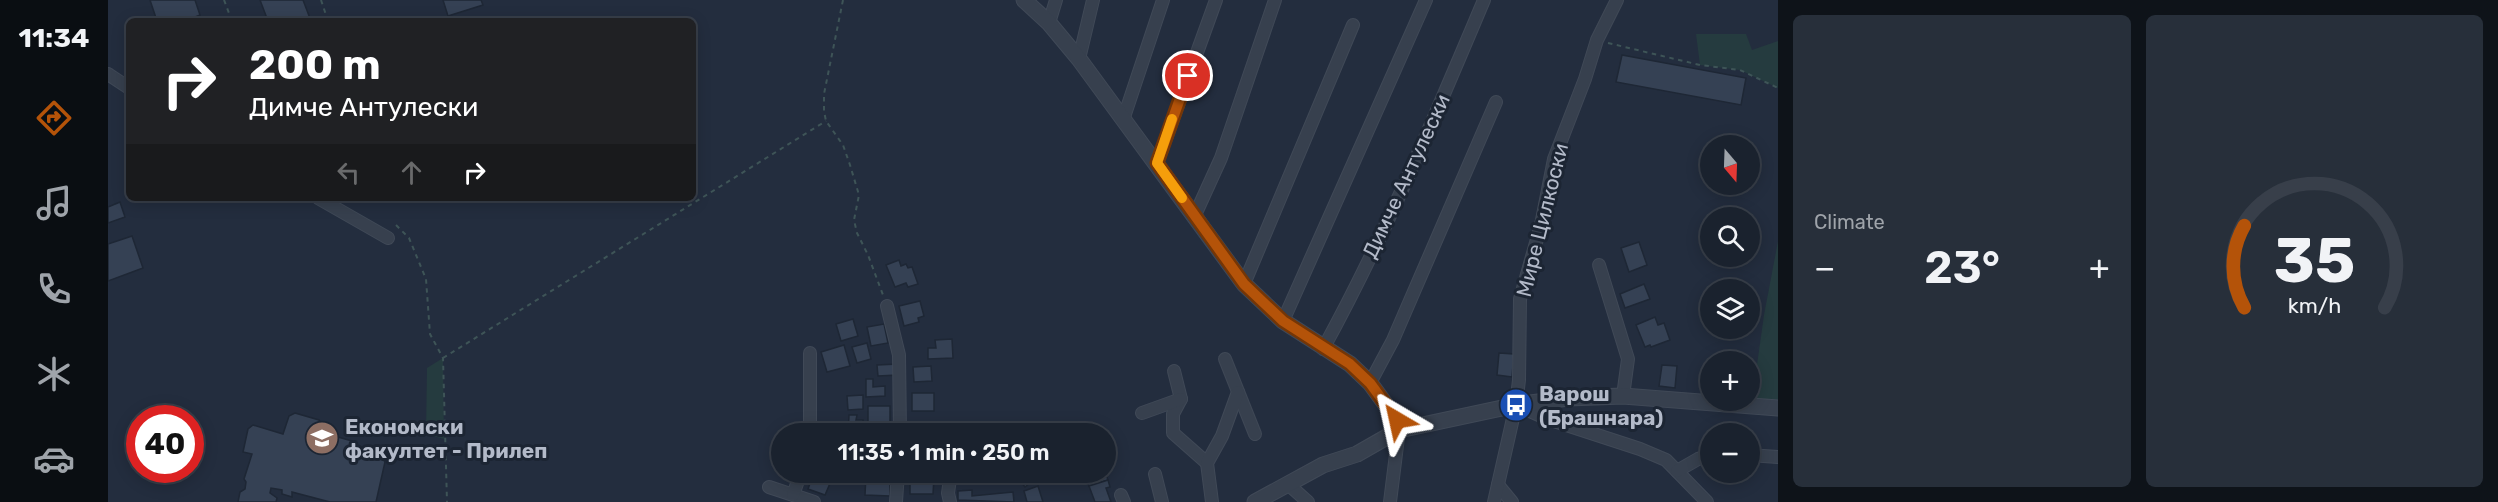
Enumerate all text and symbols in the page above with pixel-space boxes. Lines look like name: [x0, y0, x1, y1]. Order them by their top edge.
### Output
text: 11:34: [19, 22, 89, 54]
text: 200 m: [249, 40, 381, 90]
icon: right: [150, 42, 228, 120]
pin: [1162, 50, 1213, 101]
icon: arrive: [1171, 59, 1204, 92]
street label: Димче Антулески: [1357, 90, 1455, 262]
text: Димче Антулески: [249, 91, 478, 123]
icon: directions: [33, 97, 75, 139]
north arrow: [1700, 135, 1760, 195]
map controls: [1700, 135, 1760, 483]
street label: Мире Цилкоски: [1511, 140, 1573, 300]
icon: left: [332, 156, 365, 189]
icon: ahead: [395, 156, 428, 189]
icon: right: [458, 156, 491, 189]
icon: music: [33, 182, 75, 224]
button: search: [1700, 207, 1760, 267]
text: Climate: [1814, 210, 1885, 234]
text: 35: [2274, 224, 2355, 298]
text: 23°: [1924, 241, 2000, 294]
text: −: [1814, 248, 1835, 287]
text: +: [2089, 248, 2109, 287]
icon: phone: [33, 268, 75, 310]
button: layers: [1700, 279, 1760, 339]
text: km/h: [2287, 293, 2341, 318]
button: +: [1700, 351, 1760, 411]
icon: climate: [33, 353, 75, 395]
place label: Варош (Брашнара): [1539, 381, 1663, 430]
bus stop icon: Варош (Брашнара): [1498, 387, 1534, 423]
position arrow: [1365, 388, 1429, 452]
speed limit sign: 40: [126, 405, 204, 483]
place label: Економски факултет - Прилеп: [345, 414, 547, 463]
school or university icon: Економски факултет - Прилеп: [304, 420, 340, 456]
button: −: [1700, 423, 1760, 483]
icon: car: [33, 438, 75, 480]
text: 11:35 · 1 min · 250 m: [837, 439, 1050, 466]

